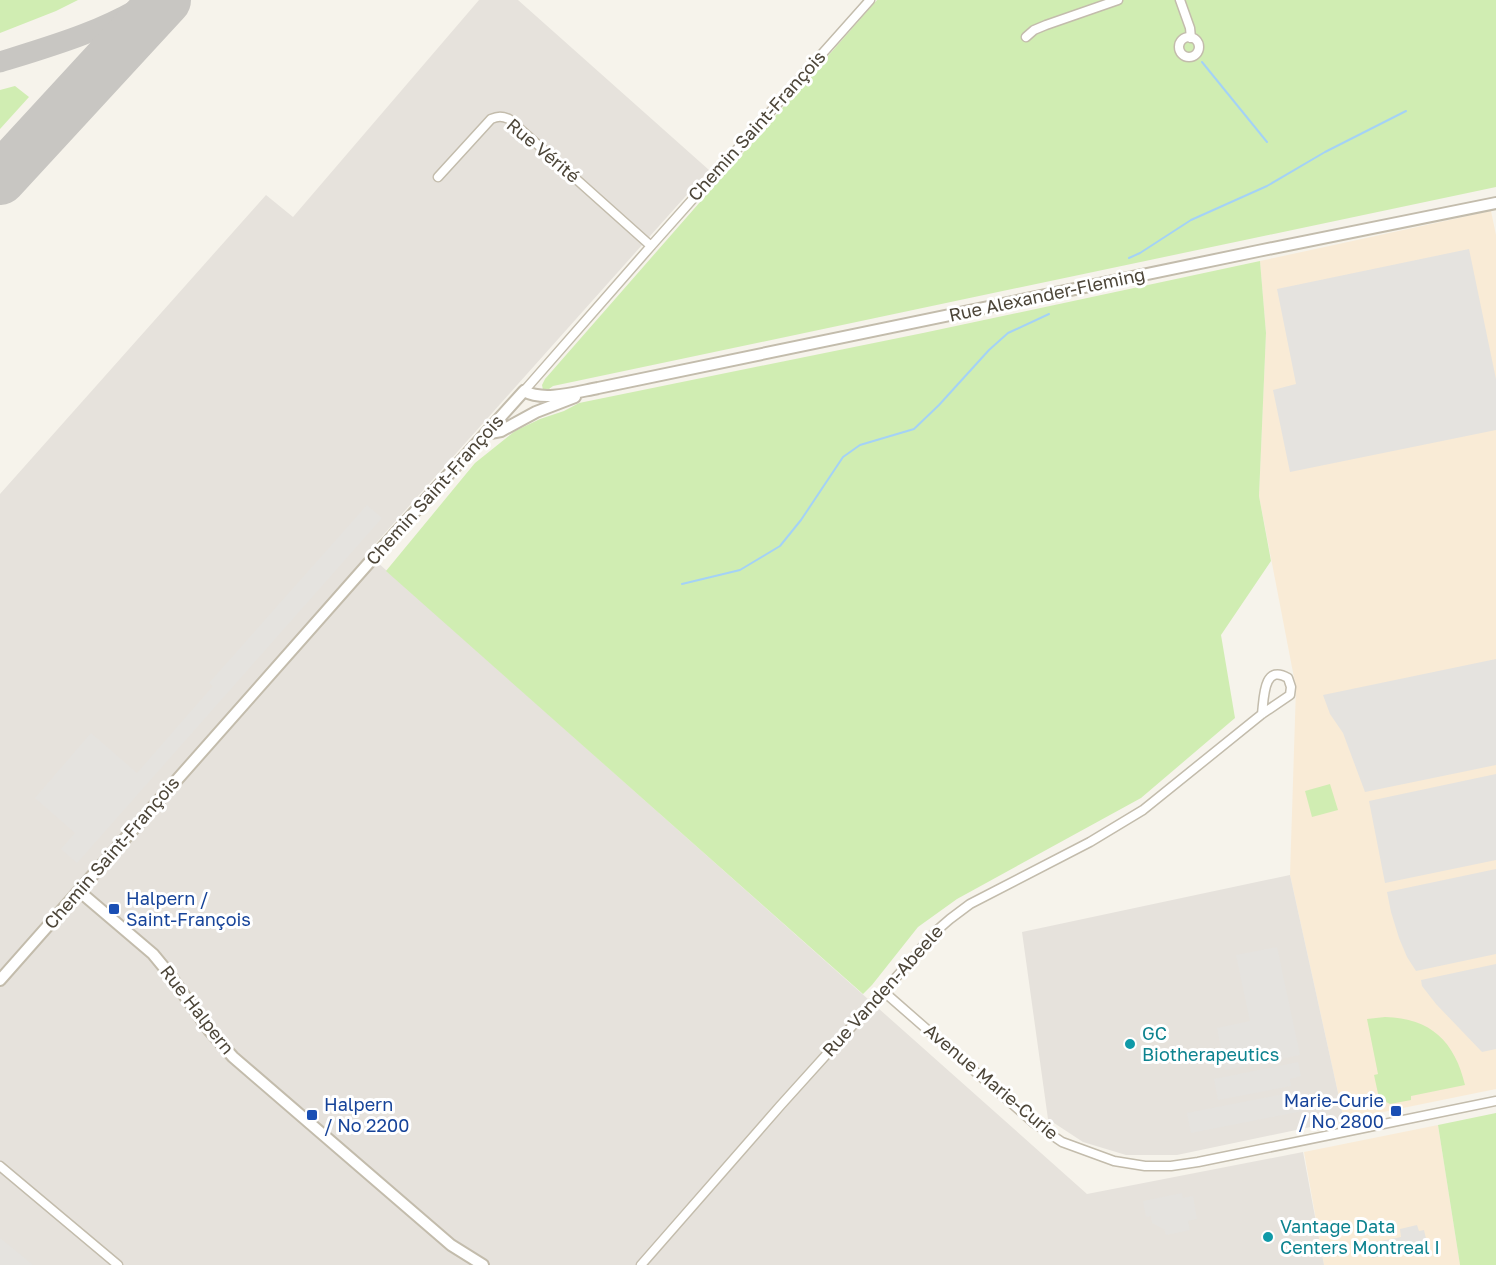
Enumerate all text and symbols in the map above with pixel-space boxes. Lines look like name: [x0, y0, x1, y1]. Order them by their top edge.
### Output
street label: Chemin Saint-François: [683, 46, 830, 205]
street label: Rue Vérité: [503, 113, 585, 187]
street label: Rue Alexander-Fleming: [947, 262, 1147, 326]
street label: Chemin Saint-François: [361, 410, 508, 569]
street label: Chemin Saint-François: [39, 772, 183, 933]
place label: Halpern / Saint-François: [126, 887, 251, 930]
marker: Halpern / Saint-François: [107, 902, 121, 916]
street label: Rue Vanden-Abeele: [817, 920, 947, 1061]
street label: Rue Halpern: [156, 960, 239, 1058]
street label: Avenue Marie-Curie: [920, 1019, 1063, 1144]
place label: GC Biotherapeutics: [1142, 1022, 1279, 1065]
marker: GC Biotherapeutics: [1123, 1037, 1137, 1051]
place label: Marie-Curie / No 2800: [1284, 1089, 1384, 1132]
place label: Halpern / No 2200: [324, 1093, 409, 1136]
marker: Marie-Curie / No 2800: [1389, 1104, 1403, 1118]
marker: Halpern / No 2200: [305, 1108, 319, 1122]
place label: Vantage Data Centers Montreal I: [1280, 1215, 1440, 1258]
marker: Vantage Data Centers Montreal I: [1261, 1230, 1275, 1244]

